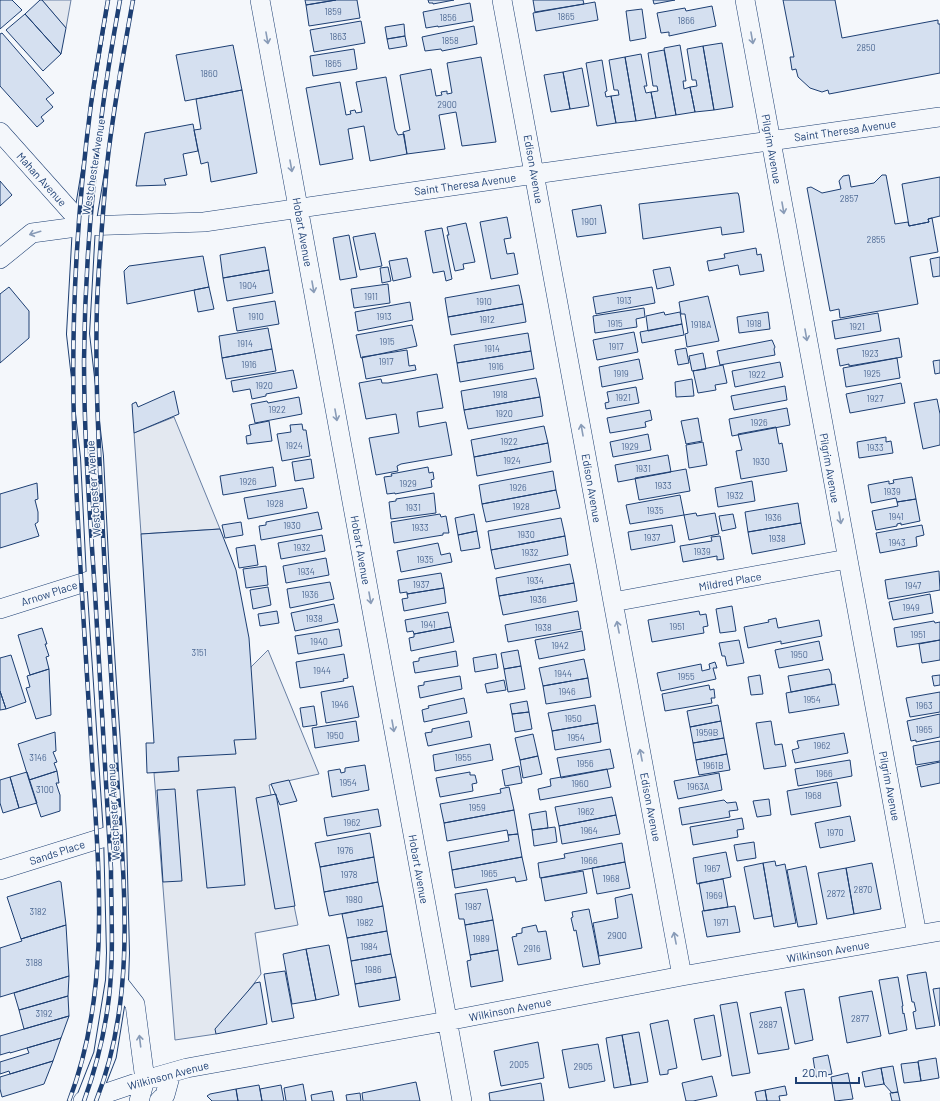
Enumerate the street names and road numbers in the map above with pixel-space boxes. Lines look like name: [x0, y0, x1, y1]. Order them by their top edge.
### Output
street label: Pilgrim Avenue: [759, 113, 785, 185]
street label: Saint Theresa Avenue: [793, 116, 897, 144]
street label: Westchester Avenue: [79, 118, 107, 216]
street label: Edison Avenue: [522, 133, 546, 205]
street label: Mahan Avenue: [14, 149, 70, 209]
street label: Saint Theresa Avenue: [413, 170, 517, 198]
street label: Hobart Avenue: [291, 196, 316, 268]
street label: Pilgrim Avenue: [817, 432, 843, 504]
street label: Westchester Avenue: [83, 440, 103, 538]
street label: Edison Avenue: [580, 452, 604, 524]
street label: Hobart Avenue: [349, 514, 374, 586]
street label: Mildred Place: [698, 569, 762, 593]
street label: Arnow Place: [19, 578, 79, 608]
street label: Pilgrim Avenue: [877, 750, 903, 822]
street label: Westchester Avenue: [104, 763, 122, 861]
street label: Edison Avenue: [638, 771, 664, 843]
street label: Hobart Avenue: [407, 833, 432, 905]
street label: Sands Place: [28, 837, 87, 867]
street label: Wilkinson Avenue: [786, 937, 870, 965]
street label: Wilkinson Avenue: [468, 995, 552, 1023]
street label: Wilkinson Avenue: [126, 1058, 210, 1092]

